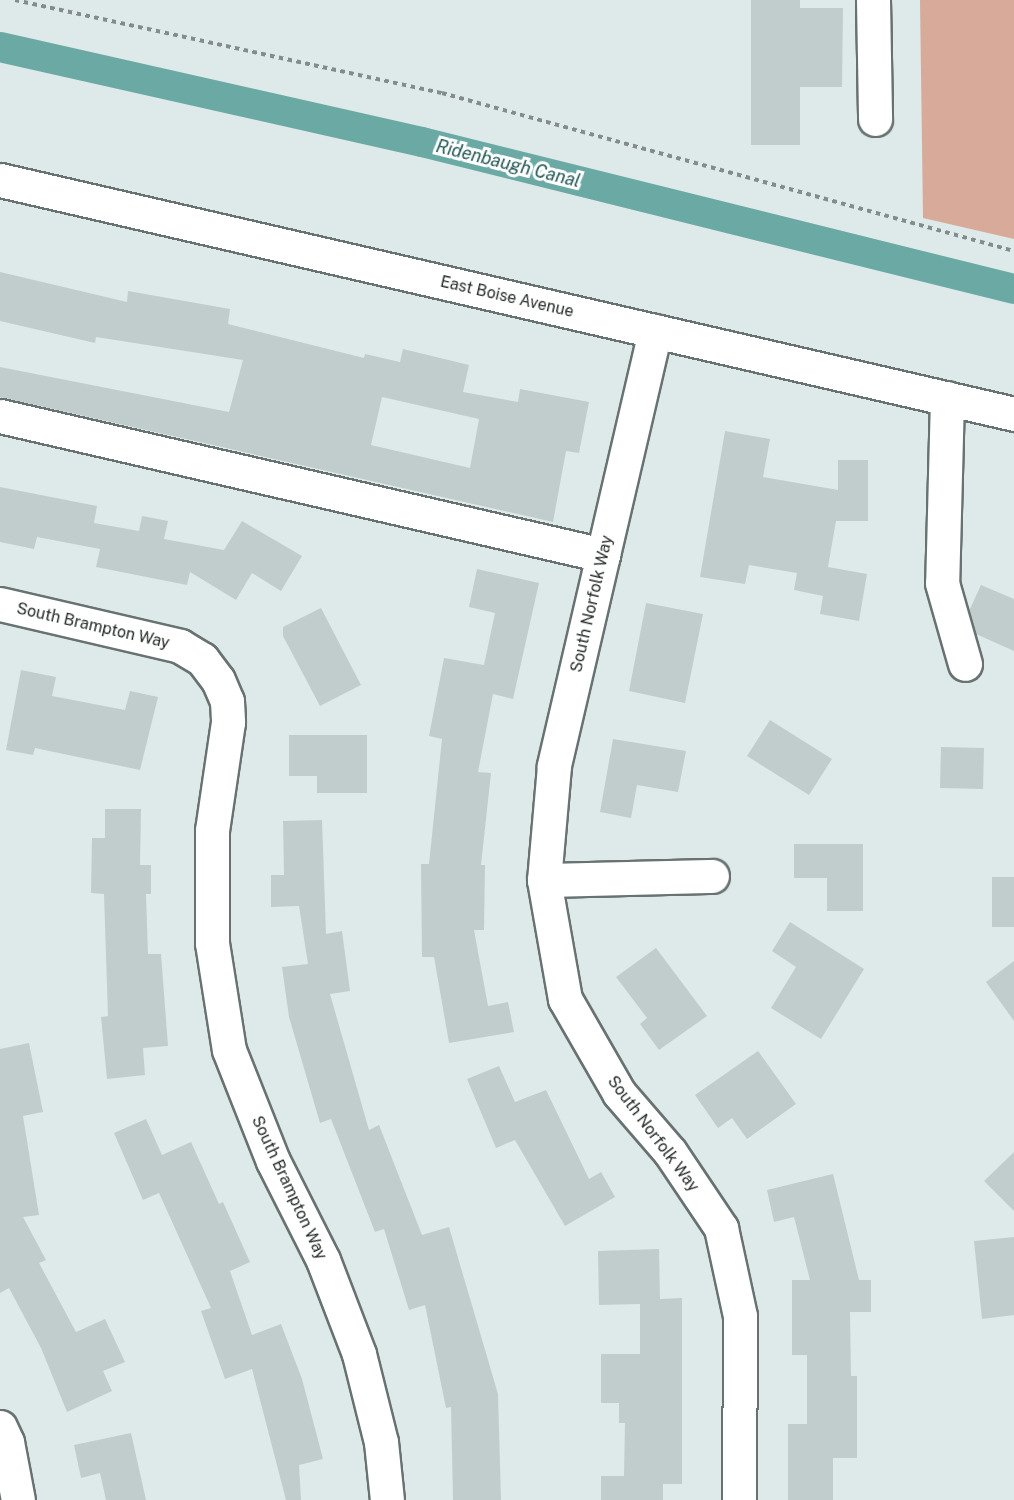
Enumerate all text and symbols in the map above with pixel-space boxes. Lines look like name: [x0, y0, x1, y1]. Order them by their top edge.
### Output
water label: Ridenbaugh Canal: [434, 136, 582, 192]
street label: East Boise Avenue: [438, 272, 576, 322]
street label: South Norfolk Way: [567, 533, 617, 675]
street label: South Brampton Way: [14, 599, 172, 653]
street label: South Norfolk Way: [603, 1072, 703, 1196]
street label: South Brampton Way: [247, 1113, 331, 1263]

